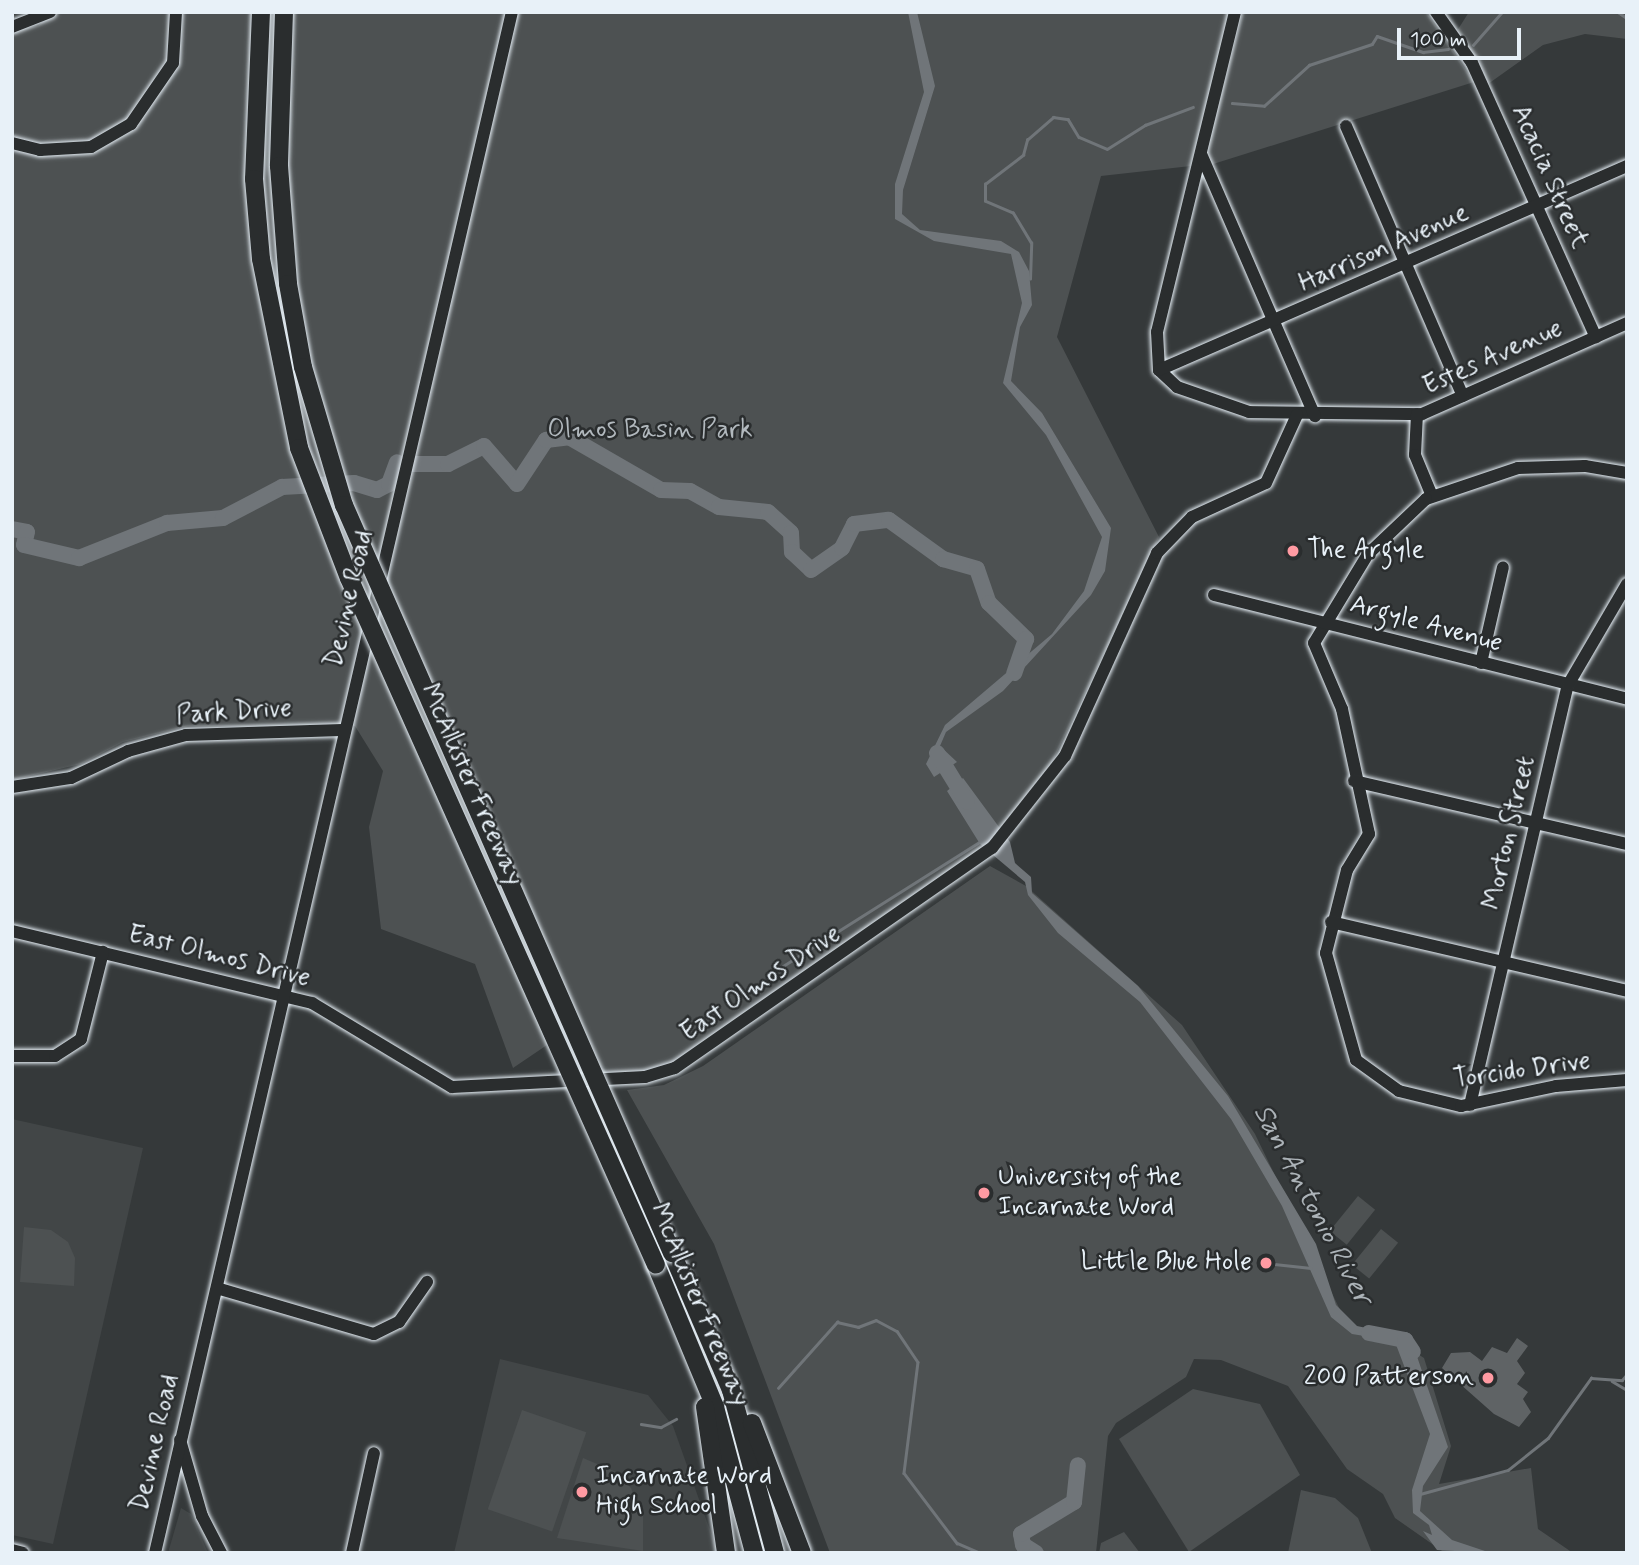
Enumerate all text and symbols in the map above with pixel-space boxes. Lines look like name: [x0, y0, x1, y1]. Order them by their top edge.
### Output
scale bar: [1401, 14, 1525, 58]
text: 100 m: [1410, 26, 1466, 54]
street label: Acacia Street: [1503, 100, 1595, 254]
street label: Harrison Avenue: [1294, 197, 1474, 301]
street label: Estes Avenue: [1420, 314, 1566, 402]
park label: Olmos Basin Park: [548, 415, 752, 447]
street label: Devine Road: [319, 527, 381, 671]
place label: The Argyle: [1307, 535, 1425, 567]
marker: The Argyle: [1285, 543, 1301, 559]
street label: Argyle Avenue: [1345, 589, 1507, 661]
street label: McAllister Freeway: [413, 680, 529, 890]
street label: Park Drive: [175, 693, 293, 733]
street label: Morton Street: [1477, 751, 1543, 915]
street label: East Olmos Drive: [125, 919, 313, 995]
street label: East Olmos Drive: [675, 919, 847, 1049]
street label: Torcido Drive: [1452, 1046, 1592, 1096]
water label: San Antonio River: [1246, 1102, 1378, 1308]
place label: University of the Incarnate Word: [998, 1162, 1182, 1224]
marker: University of the Incarnate Word: [976, 1185, 992, 1201]
street label: McAllister Freeway: [642, 1199, 756, 1411]
place label: Little Blue Hole: [1077, 1247, 1252, 1279]
marker: Little Blue Hole: [1258, 1255, 1274, 1271]
place label: 200 Patterson: [1304, 1362, 1474, 1394]
marker: 200 Patterson: [1480, 1370, 1496, 1386]
street label: Devine Road: [125, 1371, 187, 1515]
place label: Incarnate Word High School: [596, 1461, 775, 1522]
marker: Incarnate Word High School: [574, 1484, 590, 1500]

